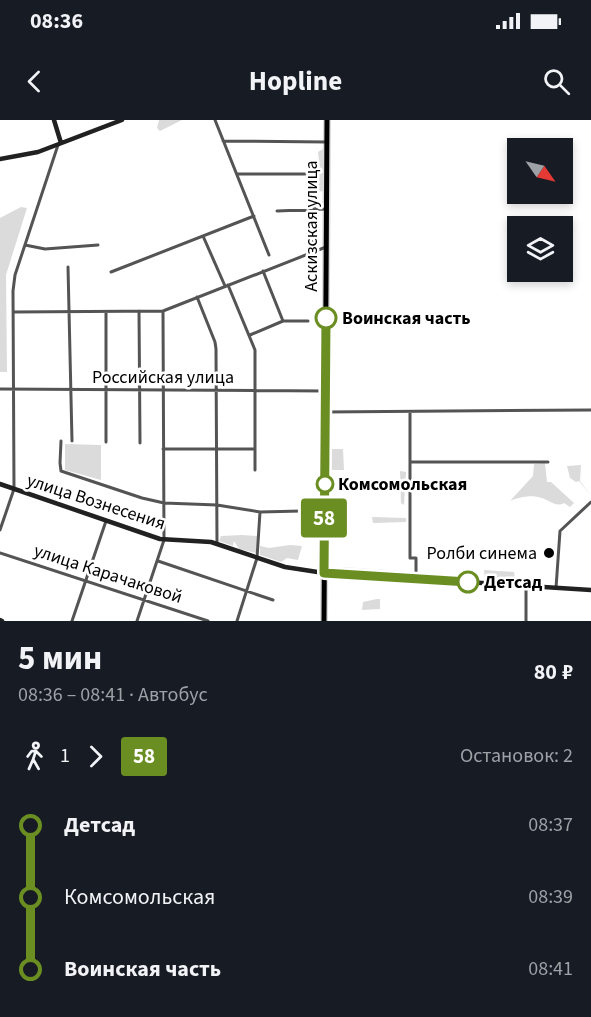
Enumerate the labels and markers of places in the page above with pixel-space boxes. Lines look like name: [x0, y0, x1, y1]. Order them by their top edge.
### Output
place label: Воинская часть: [342, 306, 471, 331]
marker: Воинская часть: [315, 307, 337, 329]
place label: Комсомольская: [338, 472, 467, 497]
marker: Комсомольская: [316, 475, 334, 493]
place label: Ролби синема: [426, 541, 537, 566]
marker: Ролби синема: [542, 546, 556, 560]
place label: Детсад: [484, 570, 543, 595]
marker: Детсад: [457, 571, 479, 593]

